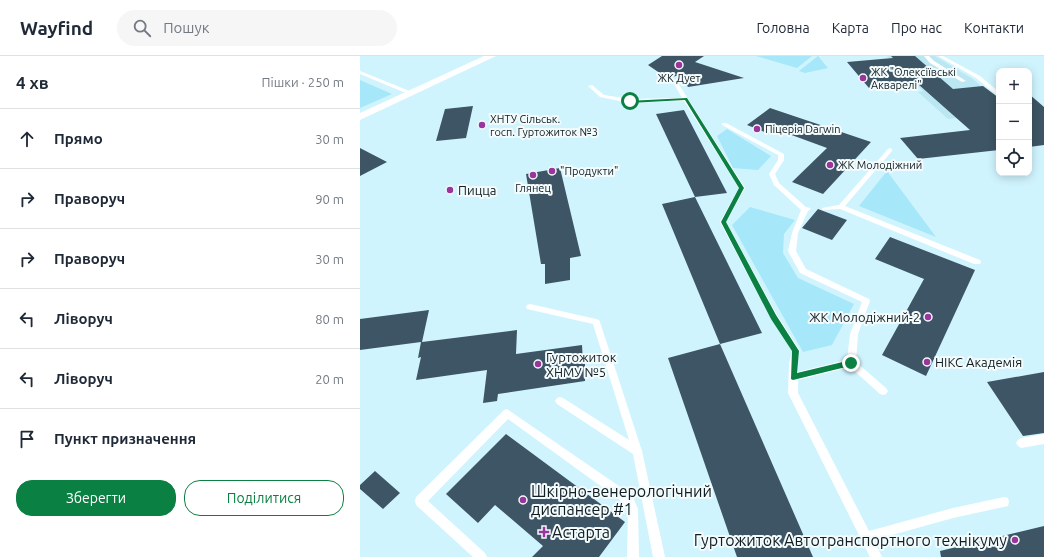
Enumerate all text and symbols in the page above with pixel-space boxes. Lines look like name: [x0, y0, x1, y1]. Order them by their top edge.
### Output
search box: [117, 10, 397, 46]
text: Wayfind: [20, 17, 93, 39]
icon: search: [131, 17, 153, 39]
text: Пошук: [163, 19, 209, 36]
text: Головна: [756, 20, 810, 36]
text: Карта: [832, 20, 869, 36]
text: Про нас: [891, 20, 942, 36]
text: Контакти: [964, 20, 1024, 36]
marker: ЖК Дует: [674, 60, 684, 70]
place label: ЖК "Олексіївські Акварелі": [871, 66, 956, 91]
map controls: [996, 68, 1032, 176]
button: +: [996, 68, 1032, 104]
place label: ЖК Дует: [658, 72, 701, 84]
text: 4 хв: [16, 73, 49, 92]
marker: ЖК "Олексіївські Акварелі": [858, 73, 868, 83]
text: Пішки · 250 m: [262, 75, 344, 89]
route start: [621, 92, 639, 110]
button: −: [996, 104, 1032, 140]
place label: ХНТУ Сільськ. госп. Гуртожиток №3: [490, 113, 598, 138]
marker: ХНТУ Сільськ. госп. Гуртожиток №3: [477, 120, 487, 130]
place label: Піцерія Darwin: [765, 123, 841, 135]
marker: Піцерія Darwin: [752, 124, 762, 134]
icon: ahead: [16, 128, 38, 150]
text: Прямо: [54, 130, 103, 147]
text: 30 m: [315, 132, 344, 146]
button: locate: [996, 140, 1032, 176]
place label: ЖК Молодіжний: [838, 159, 922, 171]
marker: ЖК Молодіжний: [825, 160, 835, 170]
place label: "Продукти": [560, 165, 618, 177]
marker: "Продукти": [547, 166, 557, 176]
marker: Глянец: [528, 170, 538, 180]
place label: Глянец: [515, 182, 551, 194]
place label: Пицца: [458, 183, 496, 197]
marker: Пицца: [445, 185, 455, 195]
icon: right: [16, 188, 38, 210]
text: Праворуч: [54, 190, 125, 207]
text: 90 m: [315, 192, 344, 206]
icon: right: [16, 248, 38, 270]
text: Праворуч: [54, 250, 125, 267]
text: 30 m: [315, 252, 344, 266]
icon: left: [16, 308, 38, 330]
text: Ліворуч: [54, 310, 113, 327]
place label: ЖК Молодіжний-2: [809, 310, 920, 324]
text: 80 m: [315, 312, 344, 326]
marker: ЖК Молодіжний-2: [923, 312, 933, 322]
place label: Гуртожиток ХНМУ №5: [546, 350, 617, 379]
route end: [842, 354, 860, 372]
place label: НІКС Академія: [935, 355, 1022, 369]
marker: НІКС Академія: [922, 357, 932, 367]
marker: Гуртожиток ХНМУ №5: [533, 359, 543, 369]
icon: left: [16, 368, 38, 390]
text: Ліворуч: [54, 370, 113, 387]
text: 20 m: [315, 372, 344, 386]
icon: arrive: [16, 428, 38, 450]
text: Пункт призначення: [54, 430, 196, 447]
button: Зберегти: [16, 480, 176, 516]
button: Поділитися: [184, 480, 344, 516]
place label: Шкірно-венерологічний диспансер #1: [531, 482, 712, 518]
marker: Шкірно-венерологічний диспансер #1: [518, 495, 528, 505]
place label: Астарта: [552, 523, 610, 541]
marker: Астарта: [539, 527, 549, 537]
place label: Гуртожиток Автотранспортного технікуму: [694, 531, 1007, 549]
marker: Гуртожиток Автотранспортного технікуму: [1010, 535, 1020, 545]

